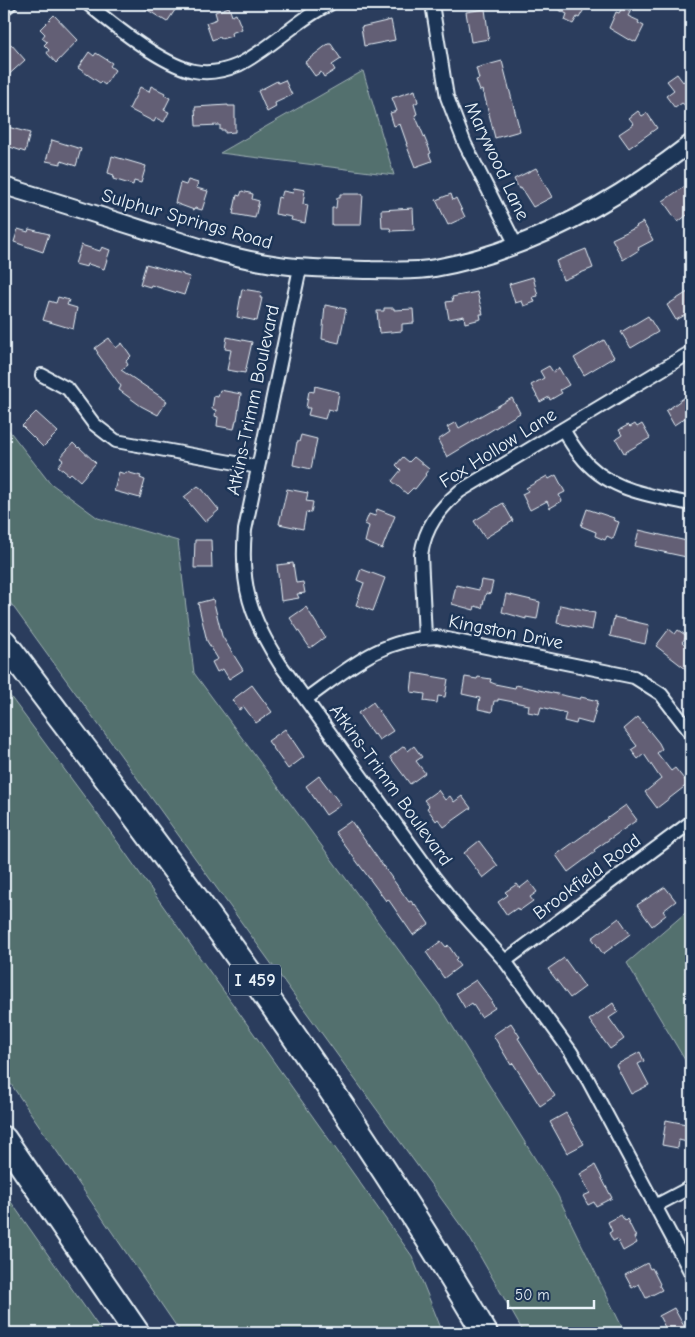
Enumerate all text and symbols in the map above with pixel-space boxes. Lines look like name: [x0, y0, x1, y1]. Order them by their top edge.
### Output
street label: Marywood Lane: [460, 98, 534, 224]
street label: Sulphur Springs Road: [99, 184, 275, 254]
street label: Atkins-Trimm Boulevard: [222, 303, 284, 497]
street label: Fox Hollow Lane: [436, 403, 560, 493]
street label: Kingston Drive: [447, 610, 565, 654]
street label: Atkins-Trimm Boulevard: [325, 700, 457, 870]
street label: Brookfield Road: [529, 829, 645, 925]
road number: I 459: [229, 964, 281, 996]
scale bar: [508, 1277, 594, 1309]
text: 50 m: [515, 1286, 550, 1304]

